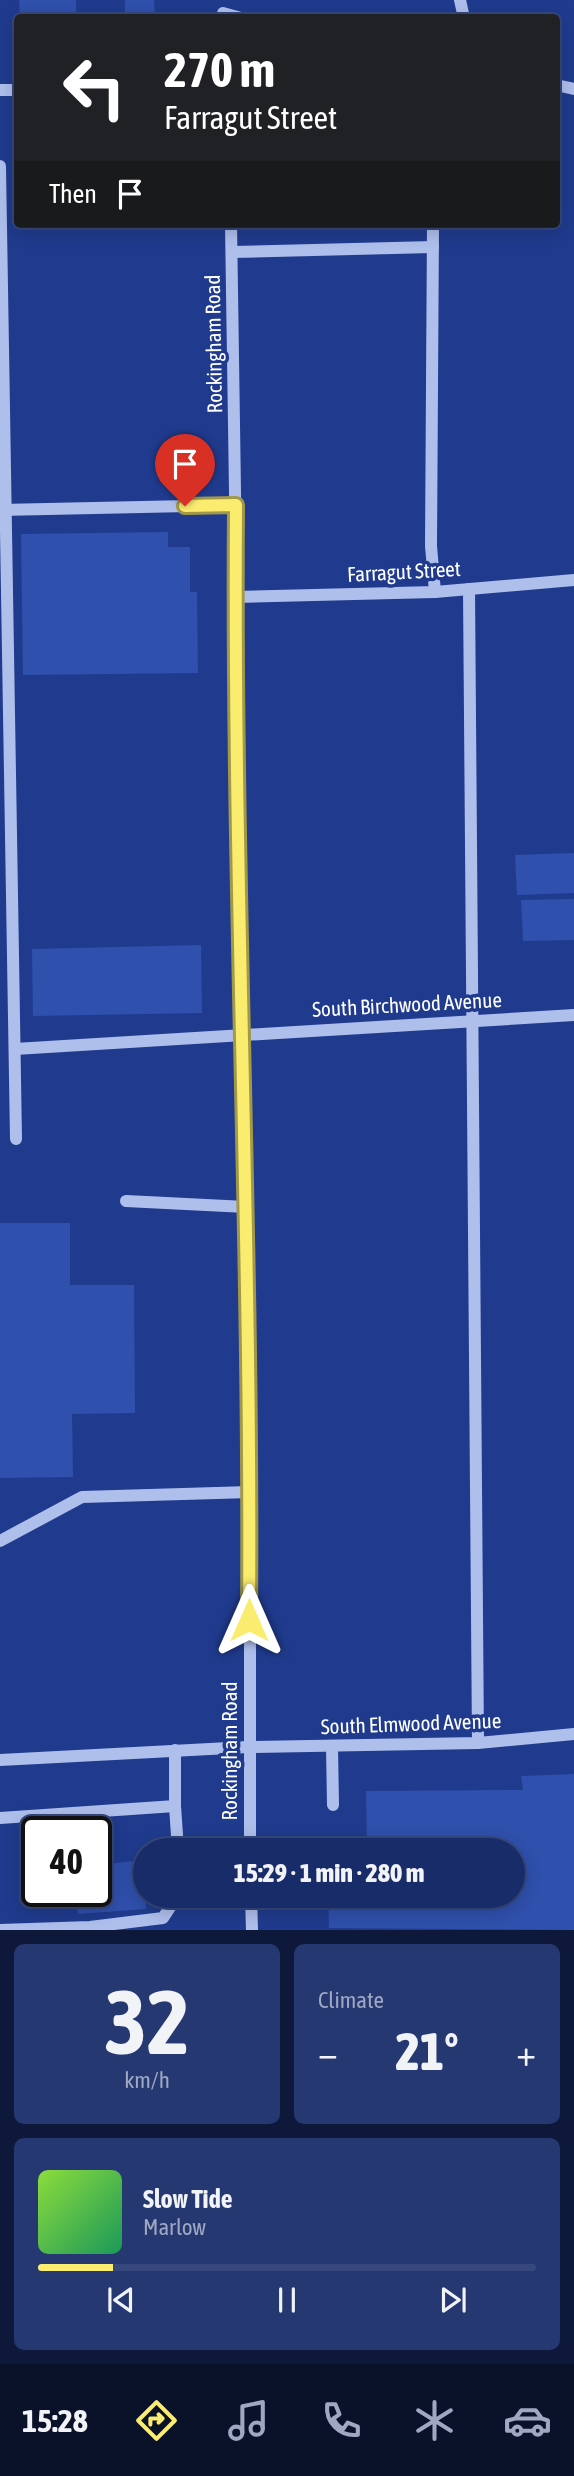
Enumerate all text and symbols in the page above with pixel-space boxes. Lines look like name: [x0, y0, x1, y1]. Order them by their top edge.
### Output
text: 270 m: [164, 41, 275, 97]
icon: left: [49, 42, 140, 133]
text: Farragut Street: [164, 99, 337, 136]
icon: arrive: [111, 175, 149, 213]
text: Then: [49, 179, 97, 209]
street label: Rockingham Road: [200, 274, 226, 414]
pin: [155, 434, 215, 506]
icon: arrive: [166, 445, 204, 483]
street label: Farragut Street: [347, 556, 461, 586]
street label: South Birchwood Avenue: [311, 987, 502, 1021]
position arrow: [212, 1583, 286, 1657]
street label: Rockingham Road: [217, 1682, 241, 1820]
street label: South Elmwood Avenue: [320, 1708, 502, 1738]
speed limit sign: 40: [21, 1816, 112, 1907]
text: 15:29 · 1 min · 280 m: [234, 1858, 424, 1888]
text: 32: [104, 1969, 190, 2073]
text: Climate: [318, 1987, 384, 2013]
text: 21°: [395, 2021, 459, 2081]
text: −: [318, 2031, 338, 2074]
text: +: [516, 2031, 536, 2074]
text: km/h: [124, 2067, 170, 2093]
text: Slow Tide: [143, 2184, 233, 2214]
text: Marlow: [143, 2214, 206, 2240]
icon: previous: [102, 2281, 140, 2319]
icon: pause: [268, 2281, 306, 2319]
icon: next: [434, 2281, 472, 2319]
icon: directions: [132, 2396, 181, 2445]
icon: music: [224, 2396, 273, 2445]
icon: phone: [317, 2396, 366, 2445]
icon: climate: [410, 2396, 459, 2445]
icon: car: [503, 2396, 552, 2445]
text: 15:28: [22, 2402, 88, 2439]

